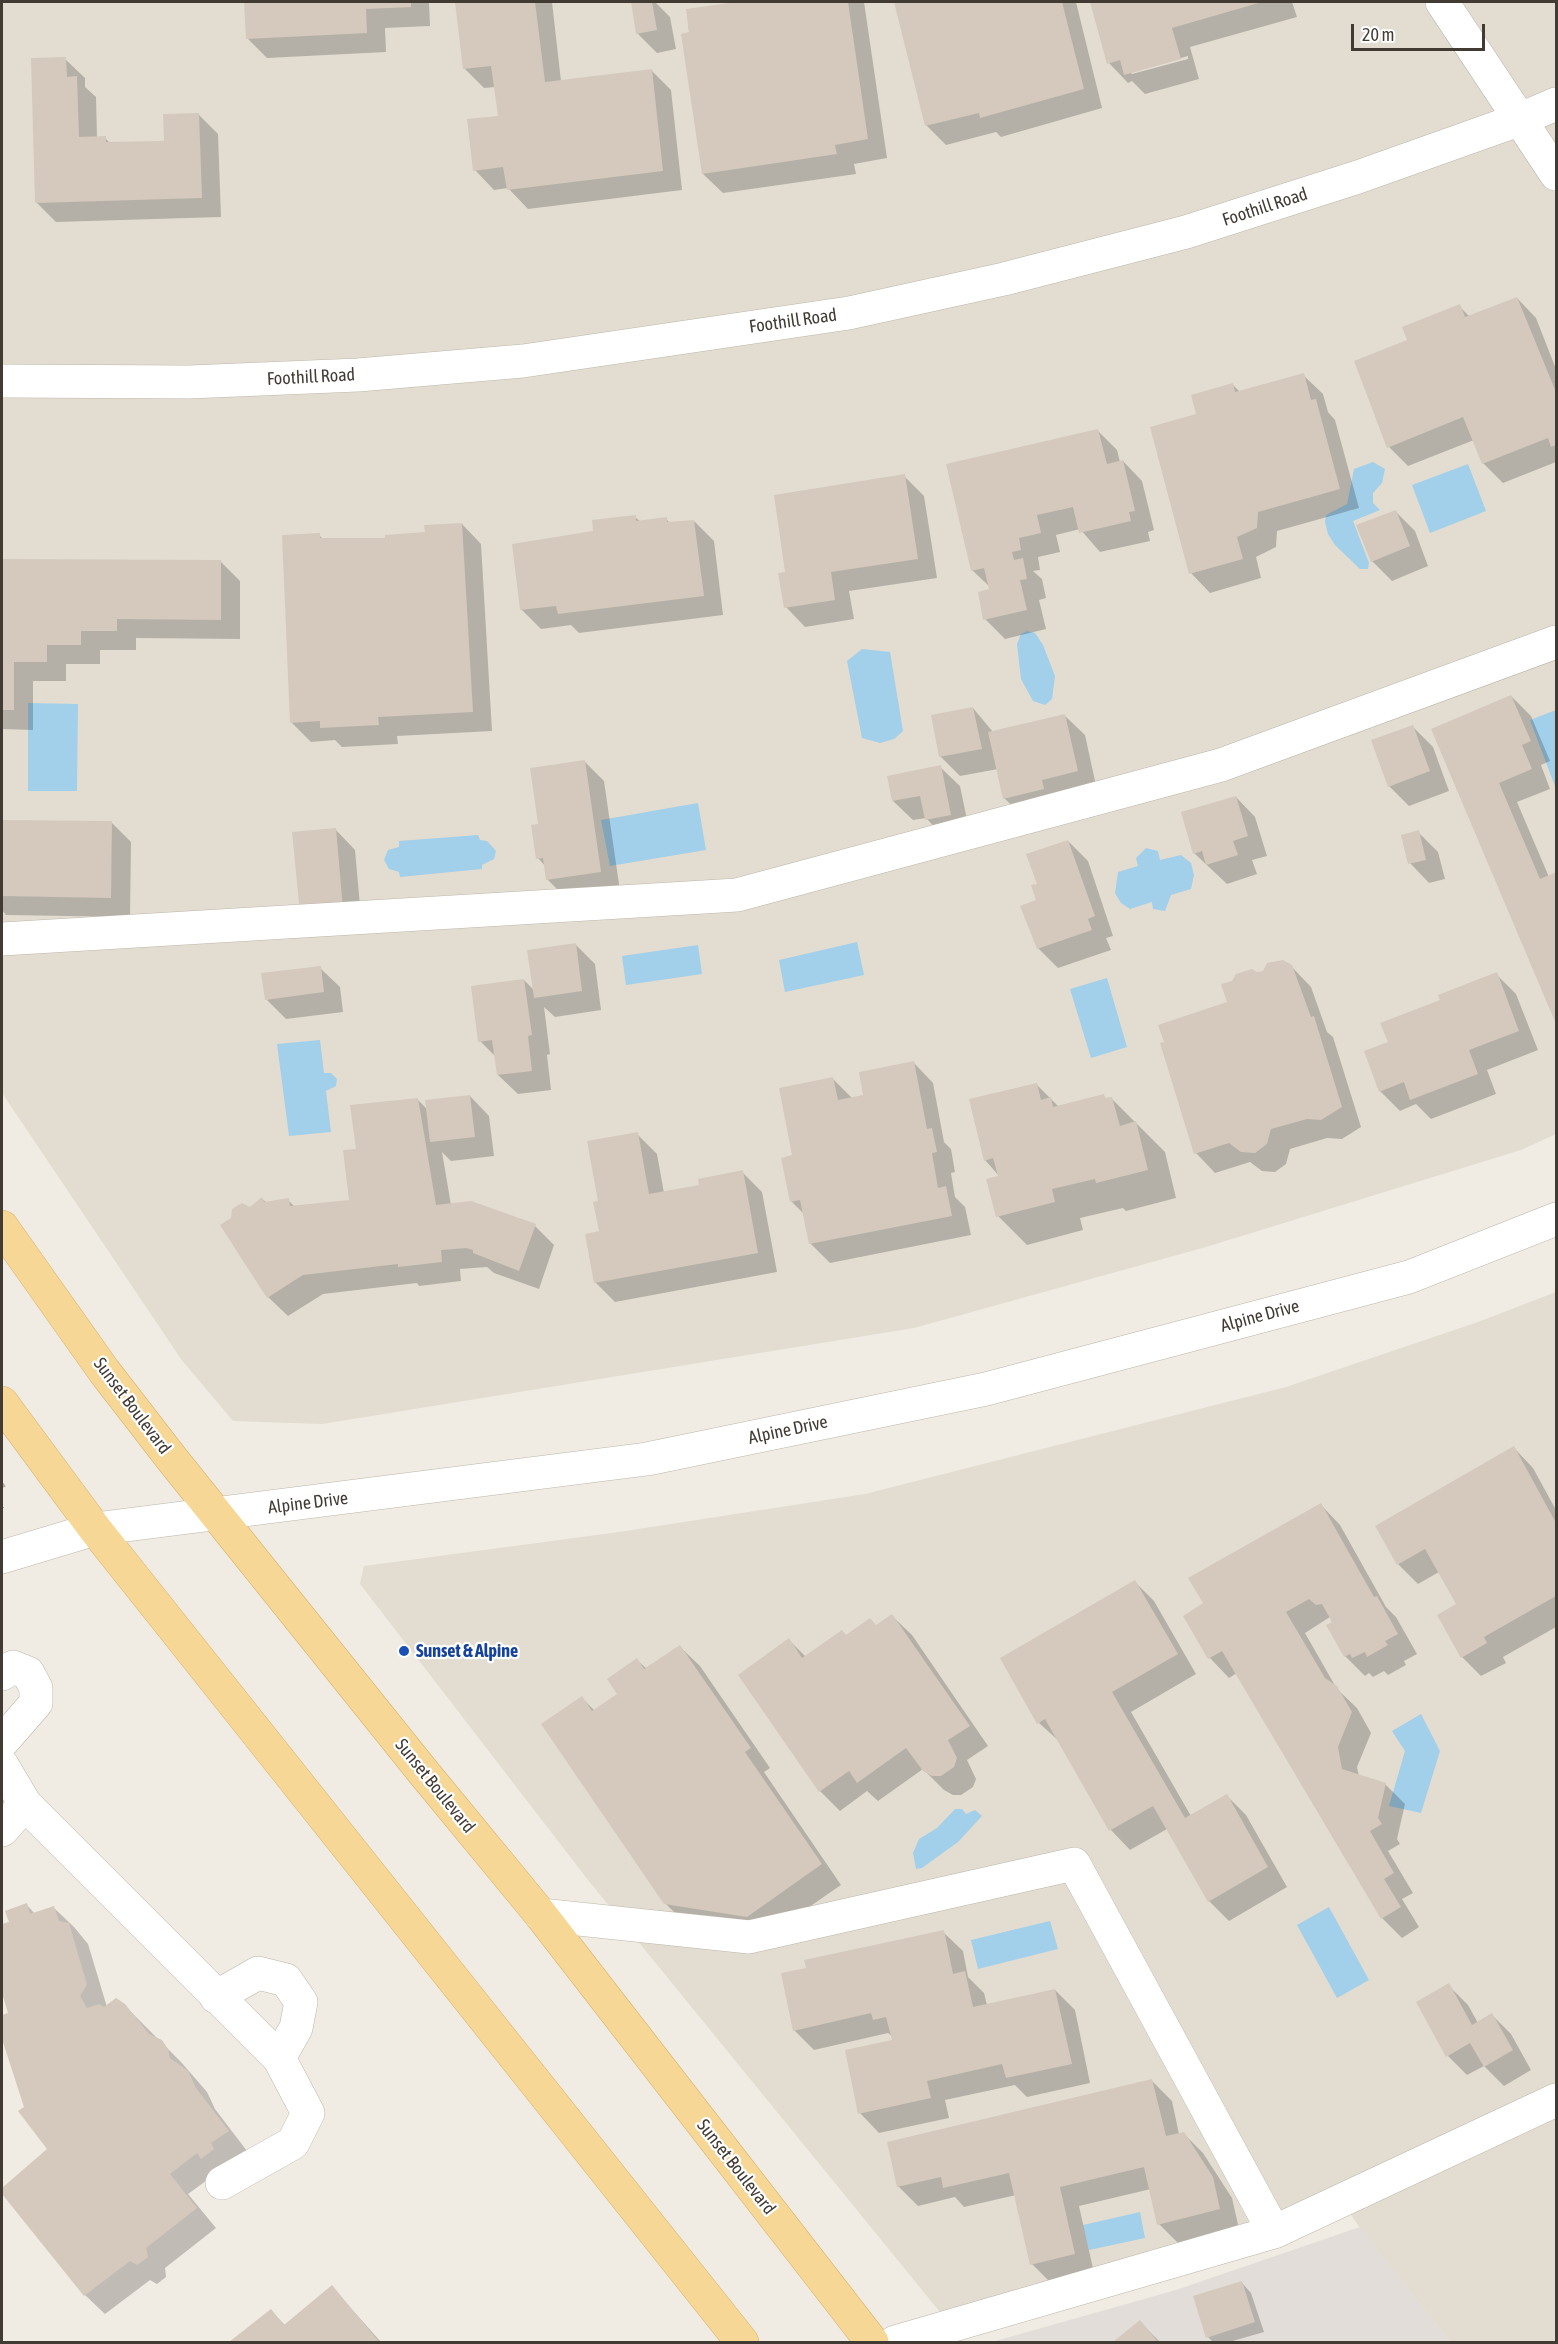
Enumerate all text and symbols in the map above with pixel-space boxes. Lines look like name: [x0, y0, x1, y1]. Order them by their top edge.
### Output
scale bar: [1354, 12, 1488, 50]
text: 20 m: [1362, 24, 1394, 45]
street label: Foothill Road: [1220, 183, 1310, 231]
street label: Foothill Road: [748, 304, 838, 338]
street label: Foothill Road: [266, 364, 356, 390]
street label: Alpine Drive: [1218, 1295, 1302, 1337]
street label: Sunset Boulevard: [89, 1354, 175, 1458]
street label: Alpine Drive: [746, 1411, 830, 1449]
street label: Alpine Drive: [267, 1487, 349, 1519]
place label: Sunset & Alpine: [416, 1640, 518, 1662]
marker: Sunset & Alpine: [397, 1644, 411, 1658]
street label: Sunset Boulevard: [390, 1735, 480, 1837]
street label: Sunset Boulevard: [692, 2115, 780, 2219]

